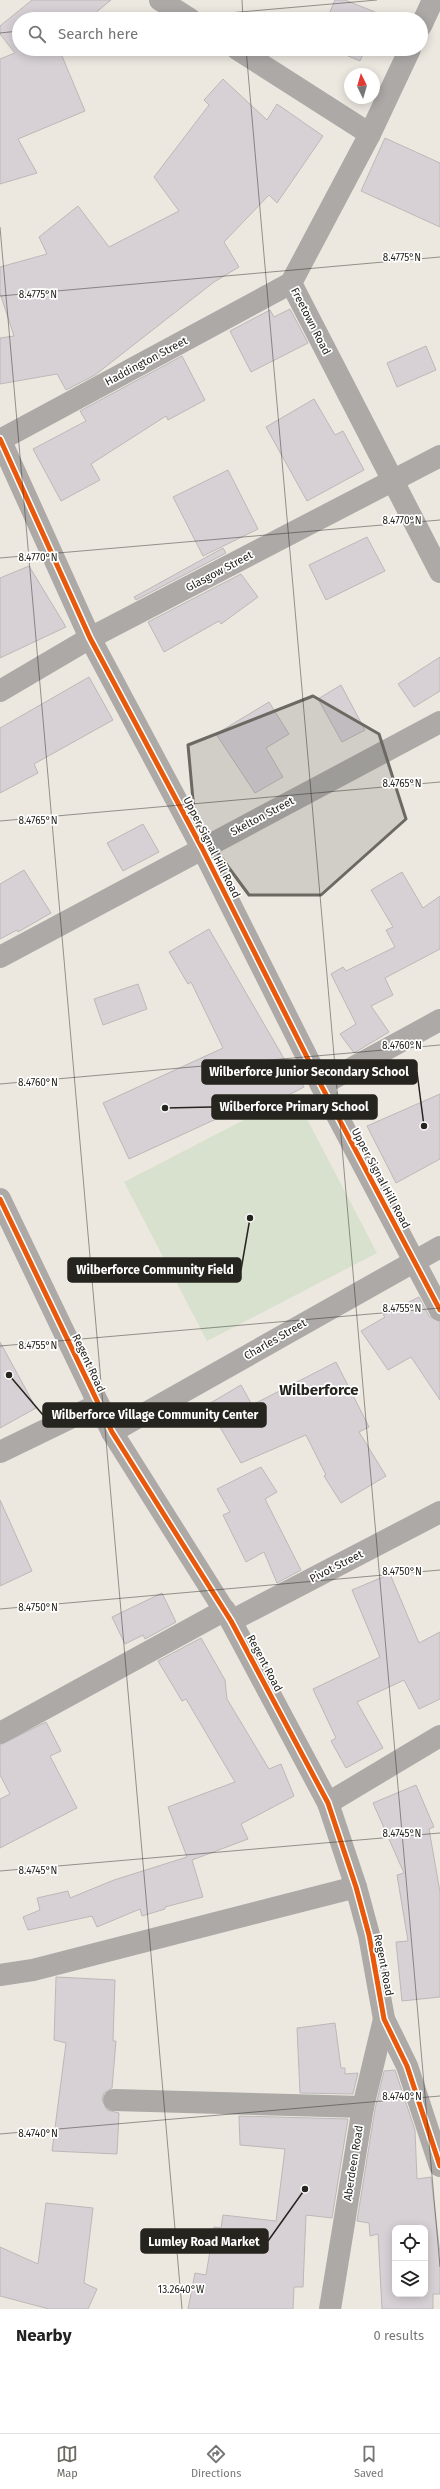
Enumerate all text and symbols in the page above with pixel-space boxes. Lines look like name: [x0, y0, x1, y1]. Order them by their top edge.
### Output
search box: [12, 12, 428, 56]
icon: search: [26, 23, 48, 45]
text: Search here: [58, 25, 138, 43]
north arrow: [344, 68, 380, 104]
text: 8.4775°N: [383, 252, 421, 264]
street label: Freetown Road: [288, 285, 333, 357]
text: 8.4775°N: [19, 289, 57, 301]
street label: Haddington Street: [103, 334, 190, 389]
text: 8.4770°N: [382, 515, 422, 527]
street label: Glasgow Street: [184, 548, 255, 594]
text: 8.4770°N: [18, 552, 58, 564]
text: 8.4765°N: [382, 778, 422, 790]
street label: Upper Signal Hill Road: [180, 794, 243, 900]
street label: Skelton Street: [228, 794, 296, 839]
text: 8.4765°N: [18, 815, 58, 827]
text: 8.4760°N: [382, 1040, 422, 1052]
callout: Wilberforce Junior Secondary School: [202, 1060, 417, 1084]
text: Wilberforce Junior Secondary School: [209, 1065, 409, 1079]
text: 8.4760°N: [18, 1077, 58, 1089]
callout: Wilberforce Primary School: [212, 1095, 377, 1119]
text: Wilberforce Primary School: [219, 1100, 369, 1114]
street label: Upper Signal Hill Road: [349, 1126, 413, 1231]
callout: Wilberforce Community Field: [68, 1258, 241, 1282]
text: Wilberforce Community Field: [76, 1263, 234, 1277]
text: 8.4755°N: [383, 1303, 421, 1315]
street label: Charles Street: [242, 1316, 309, 1363]
street label: Regent Road: [69, 1332, 108, 1394]
text: 8.4755°N: [19, 1340, 57, 1352]
district label: Wilberforce: [279, 1381, 359, 1399]
callout: Wilberforce Village Community Center: [43, 1403, 266, 1427]
text: Wilberforce Village Community Center: [52, 1408, 259, 1422]
street label: Pivot Street: [307, 1547, 365, 1585]
text: 8.4750°N: [382, 1566, 422, 1578]
text: 8.4750°N: [18, 1602, 58, 1614]
street label: Regent Road: [244, 1632, 285, 1694]
text: 8.4745°N: [383, 1828, 421, 1840]
text: 8.4745°N: [19, 1865, 57, 1877]
street label: Regent Road: [371, 1933, 396, 1997]
text: 8.4740°N: [382, 2091, 422, 2103]
street label: Aberdeen Road: [341, 2125, 366, 2202]
text: 8.4740°N: [18, 2128, 58, 2140]
map controls: [392, 2225, 428, 2297]
button: locate: [392, 2225, 428, 2261]
callout: Lumley Road Market: [141, 2229, 268, 2253]
text: Lumley Road Market: [148, 2235, 260, 2249]
button: layers: [392, 2261, 428, 2297]
text: 13.2640°W: [158, 2284, 205, 2296]
text: Nearby: [16, 2325, 71, 2346]
text: 0 results: [373, 2328, 424, 2343]
tab: Map: [56, 2443, 78, 2480]
tab: Directions: [191, 2443, 241, 2480]
tab: Saved: [354, 2443, 384, 2480]

